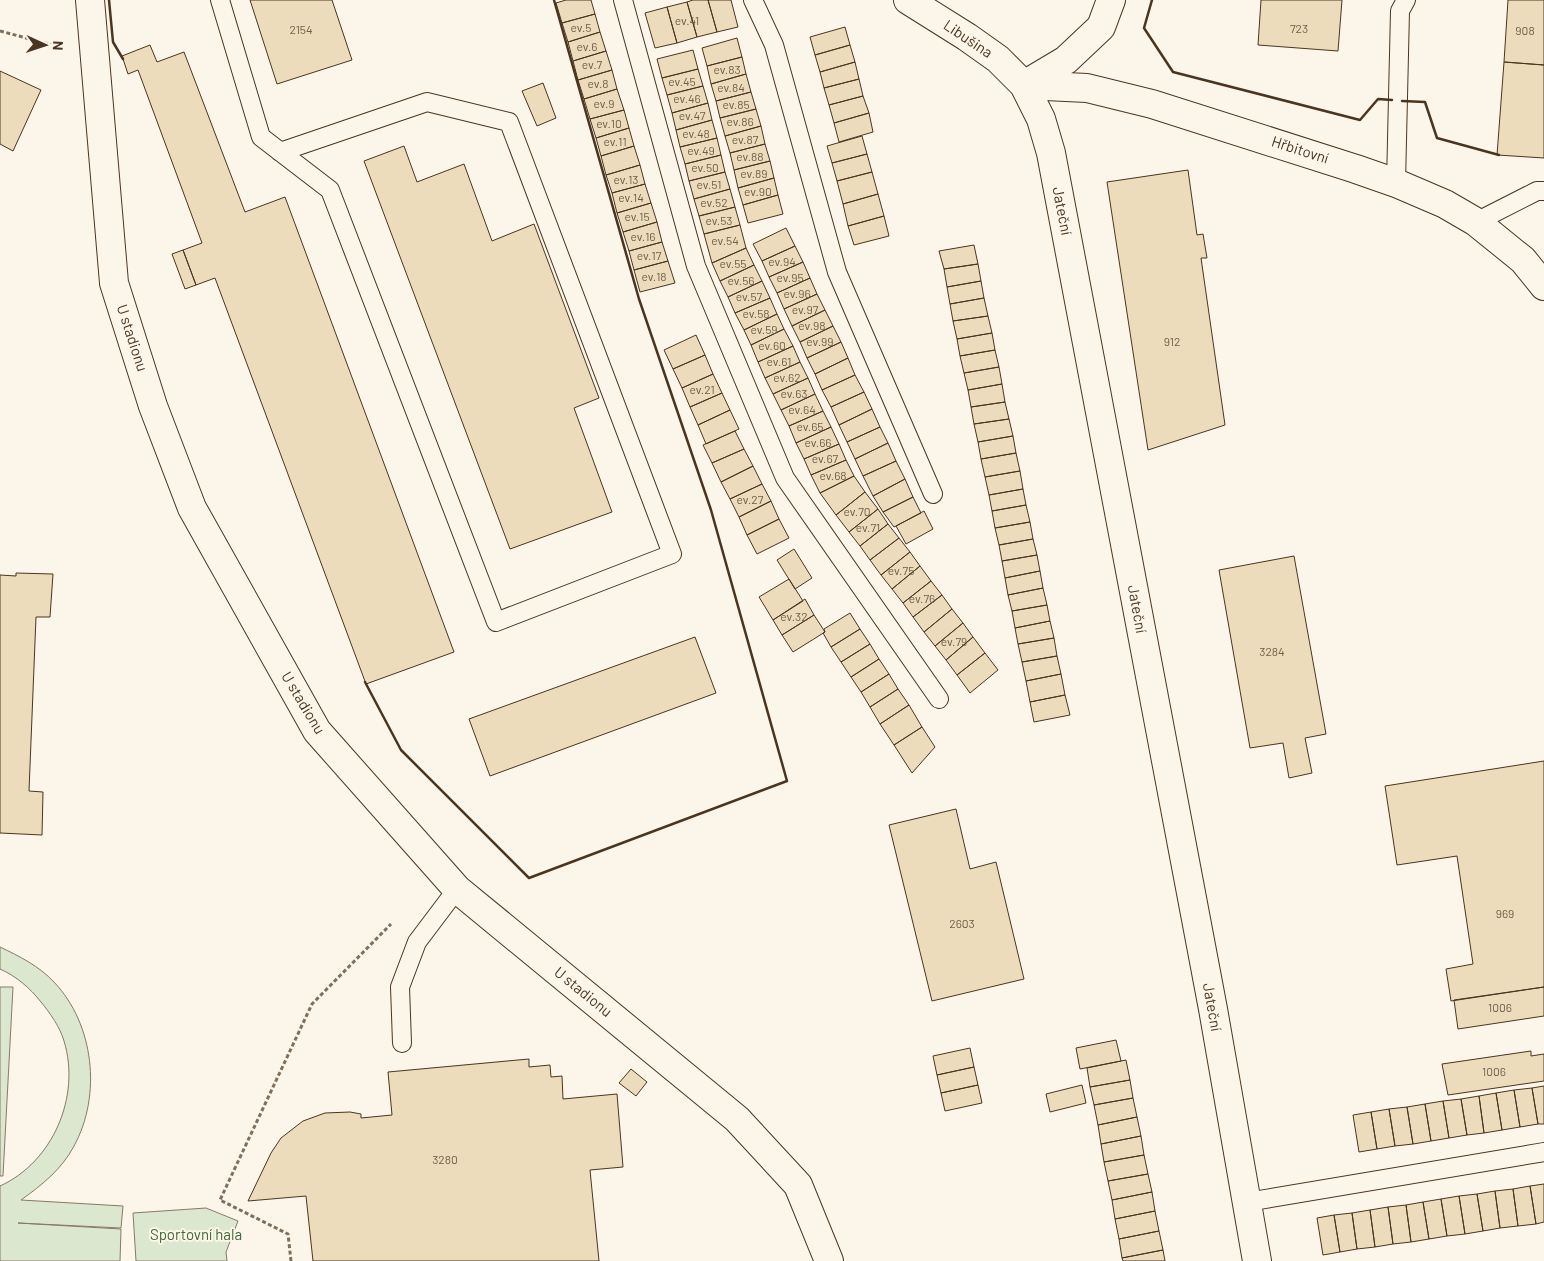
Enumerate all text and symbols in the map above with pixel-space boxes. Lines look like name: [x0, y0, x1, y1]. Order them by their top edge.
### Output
house number: ev.41: [675, 13, 699, 27]
street label: Libušina: [941, 15, 997, 61]
north arrow: [20, 20, 70, 70]
house number: ev.5: [571, 20, 591, 34]
house number: 723: [1290, 21, 1308, 35]
house number: 2154: [289, 22, 313, 36]
house number: 908: [1515, 23, 1535, 37]
house number: ev.6: [577, 39, 597, 53]
text: N: [50, 41, 67, 51]
house number: ev.7: [582, 57, 603, 71]
house number: ev.83: [713, 62, 741, 76]
house number: ev.45: [668, 74, 696, 88]
house number: ev.8: [587, 76, 609, 90]
house number: ev.84: [717, 80, 745, 94]
house number: ev.46: [673, 91, 701, 105]
house number: ev.9: [593, 96, 615, 110]
house number: ev.85: [722, 97, 750, 111]
house number: ev.47: [679, 108, 706, 122]
house number: ev.86: [726, 114, 754, 128]
house number: ev.10: [596, 116, 622, 130]
house number: ev.48: [682, 126, 710, 140]
street label: Hřbitovní: [1270, 131, 1331, 167]
house number: ev.87: [732, 132, 759, 146]
house number: ev.11: [603, 134, 627, 148]
house number: ev.49: [687, 143, 715, 157]
house number: ev.88: [736, 149, 764, 163]
house number: ev.50: [691, 160, 719, 174]
house number: ev.89: [740, 166, 768, 180]
house number: ev.13: [613, 172, 639, 186]
house number: ev.51: [697, 177, 721, 191]
house number: ev.90: [744, 184, 772, 198]
street label: Jateční: [1050, 185, 1076, 236]
house number: ev.14: [618, 190, 644, 204]
house number: ev.52: [700, 195, 728, 209]
house number: ev.15: [624, 209, 650, 223]
house number: ev.53: [705, 213, 733, 227]
house number: ev.16: [630, 229, 656, 243]
house number: ev.54: [711, 233, 739, 247]
house number: ev.17: [637, 248, 662, 262]
house number: ev.94: [768, 254, 796, 268]
house number: ev.55: [719, 256, 747, 270]
house number: ev.18: [641, 269, 667, 283]
house number: ev.95: [776, 270, 804, 284]
house number: ev.56: [727, 273, 755, 287]
house number: ev.96: [783, 286, 811, 300]
house number: ev.57: [736, 289, 763, 303]
street label: U stadionu: [114, 302, 152, 373]
house number: ev.97: [792, 302, 819, 316]
house number: ev.58: [742, 306, 770, 320]
house number: ev.98: [798, 318, 826, 332]
house number: ev.59: [750, 322, 778, 336]
house number: ev.99: [806, 334, 834, 348]
house number: 912: [1164, 334, 1180, 348]
house number: ev.60: [758, 338, 786, 352]
house number: ev.61: [767, 354, 791, 368]
house number: ev.62: [773, 370, 801, 384]
house number: ev.21: [689, 382, 715, 396]
house number: ev.63: [780, 386, 808, 400]
house number: ev.64: [788, 402, 816, 416]
house number: ev.65: [796, 419, 824, 433]
house number: ev.66: [804, 435, 832, 449]
house number: ev.67: [812, 451, 839, 465]
house number: ev.68: [819, 468, 847, 482]
house number: ev.27: [737, 492, 764, 506]
house number: ev.70: [843, 504, 871, 518]
house number: ev.71: [856, 520, 880, 534]
house number: ev.75: [888, 563, 914, 577]
street label: Jateční: [1125, 583, 1151, 634]
house number: ev.76: [909, 591, 935, 605]
house number: ev.32: [780, 609, 808, 623]
house number: ev.79: [941, 634, 967, 648]
house number: 3284: [1259, 644, 1285, 658]
street label: U stadionu: [278, 668, 329, 737]
house number: 969: [1496, 906, 1514, 920]
house number: 2603: [949, 916, 975, 930]
street label: U stadionu: [551, 962, 616, 1020]
street label: Jateční: [1200, 981, 1226, 1032]
house number: 1006: [1488, 1000, 1512, 1014]
house number: 1006: [1482, 1064, 1506, 1078]
house number: 3280: [432, 1152, 458, 1166]
park label: Sportovní hala: [150, 1225, 242, 1243]

